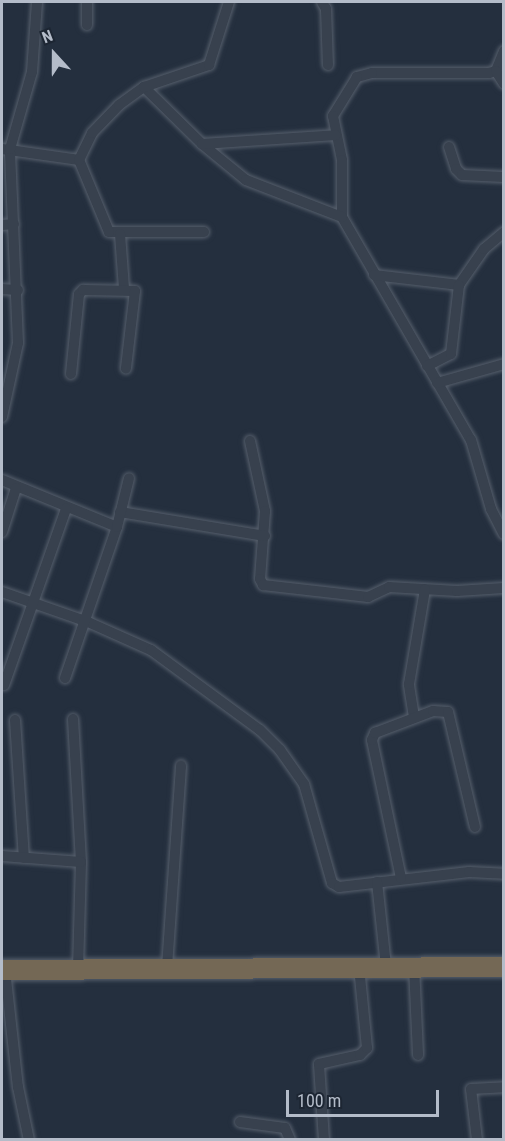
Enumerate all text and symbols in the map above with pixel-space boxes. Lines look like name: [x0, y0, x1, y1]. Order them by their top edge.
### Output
north arrow: [24, 24, 84, 84]
text: N: [39, 26, 55, 47]
scale bar: [289, 1078, 442, 1116]
text: 100 m: [297, 1090, 341, 1111]

